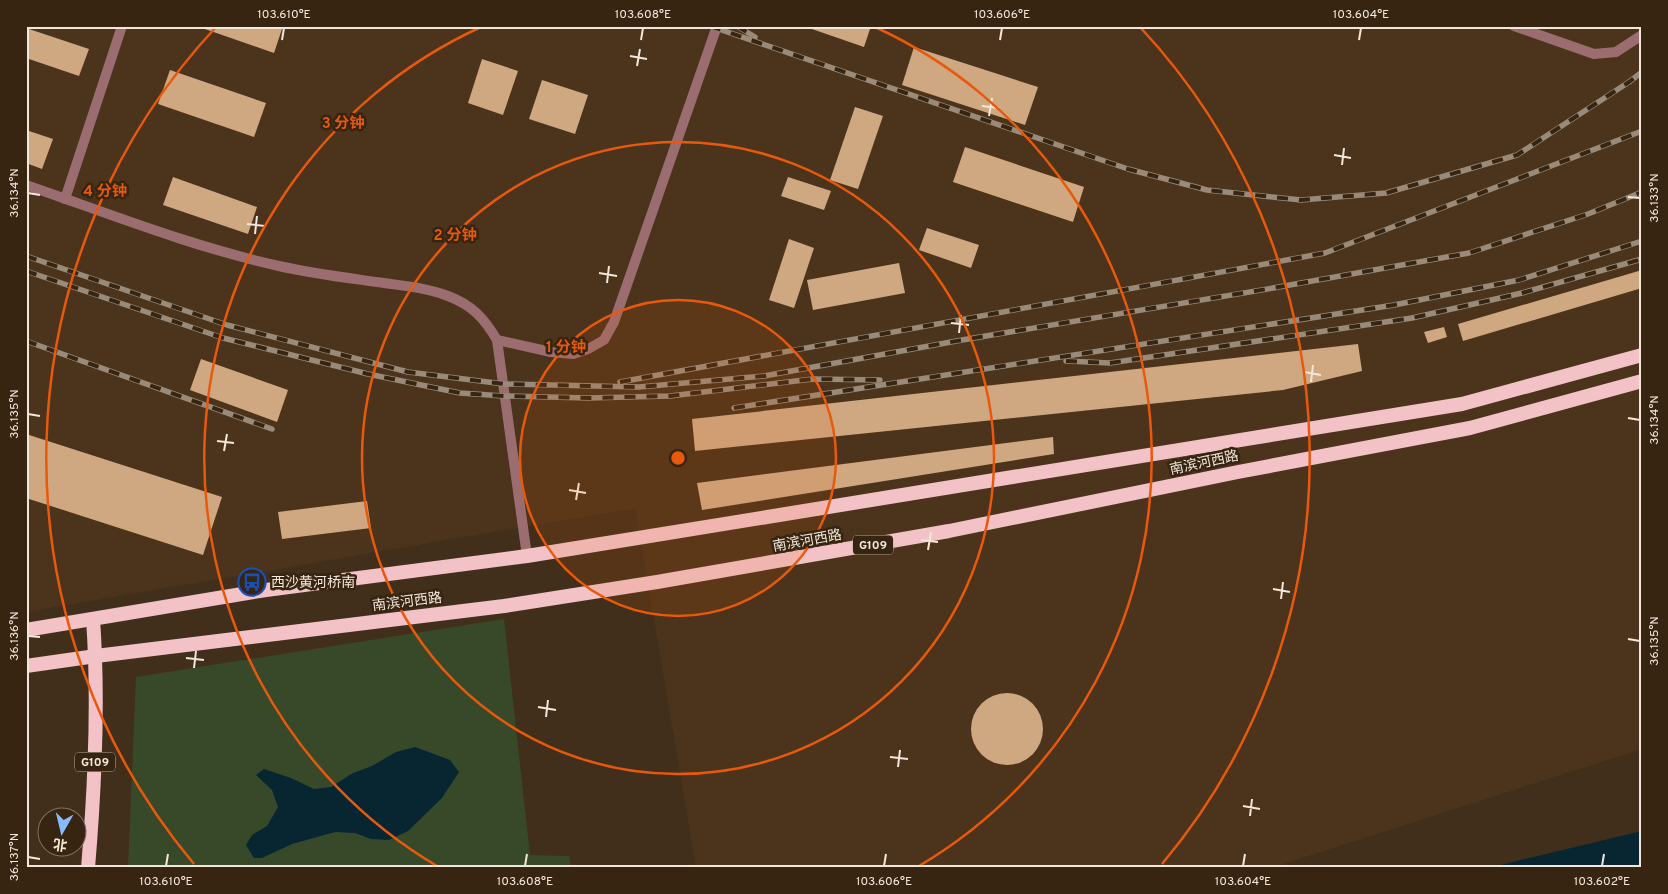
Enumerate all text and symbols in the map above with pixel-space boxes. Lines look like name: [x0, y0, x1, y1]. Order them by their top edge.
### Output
text: 103.610°E: [257, 7, 311, 23]
text: 103.608°E: [615, 7, 671, 23]
text: 103.606°E: [974, 7, 1030, 23]
text: 103.604°E: [1333, 7, 1389, 23]
text: 3 分钟: [322, 115, 364, 134]
text: 36.134°N: [7, 168, 23, 218]
text: 36.133°N: [1647, 173, 1663, 223]
text: 4 分钟: [83, 183, 127, 202]
text: 2 分钟: [434, 227, 476, 246]
text: 1 分钟: [546, 339, 586, 358]
text: 36.135°N: [7, 389, 23, 439]
text: 36.134°N: [1647, 395, 1663, 445]
street label: 南滨河西路: [1168, 448, 1240, 479]
centre of rings: [669, 449, 687, 467]
street label: 南滨河西路: [771, 527, 843, 556]
road number: G109: [853, 536, 893, 554]
bus stop icon: 西沙黄河桥南: [237, 567, 267, 597]
place label: 西沙黄河桥南: [271, 575, 355, 592]
street label: 南滨河西路: [371, 590, 443, 615]
text: 36.136°N: [7, 611, 23, 661]
text: 36.135°N: [1647, 616, 1663, 666]
road number: G109: [75, 752, 115, 772]
north arrow: [38, 806, 88, 856]
text: 36.137°N: [7, 833, 23, 881]
text: 北: [52, 834, 69, 853]
text: 103.610°E: [139, 874, 193, 890]
text: 103.608°E: [497, 874, 553, 890]
text: 103.606°E: [856, 874, 912, 890]
text: 103.604°E: [1215, 874, 1271, 890]
text: 103.602°E: [1574, 874, 1630, 890]

